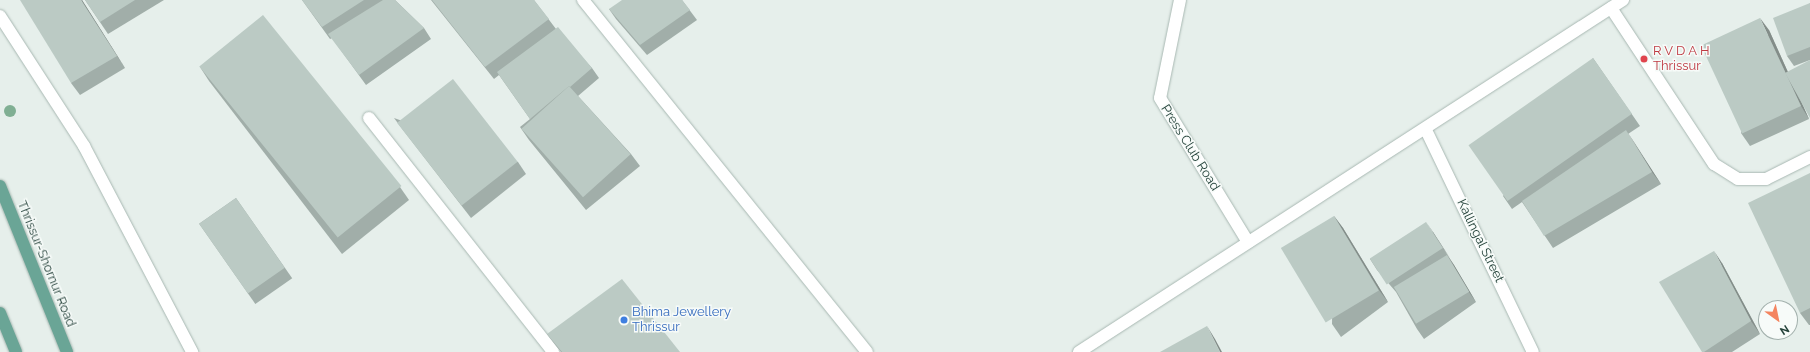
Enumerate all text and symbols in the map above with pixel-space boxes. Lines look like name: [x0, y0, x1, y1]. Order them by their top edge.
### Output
place label: R V D A H Thrissur: [1653, 44, 1711, 75]
marker: R V D A H Thrissur: [1638, 53, 1650, 65]
street label: Press Club Road: [1157, 102, 1223, 194]
street label: Kallingal Street: [1453, 197, 1507, 285]
street label: Thrissur-Shornur Road: [14, 199, 78, 329]
north arrow: [1758, 300, 1798, 340]
place label: Bhima Jewellery Thrissur: [632, 305, 731, 336]
marker: Bhima Jewellery Thrissur: [619, 315, 629, 325]
text: N: [1777, 322, 1791, 337]

